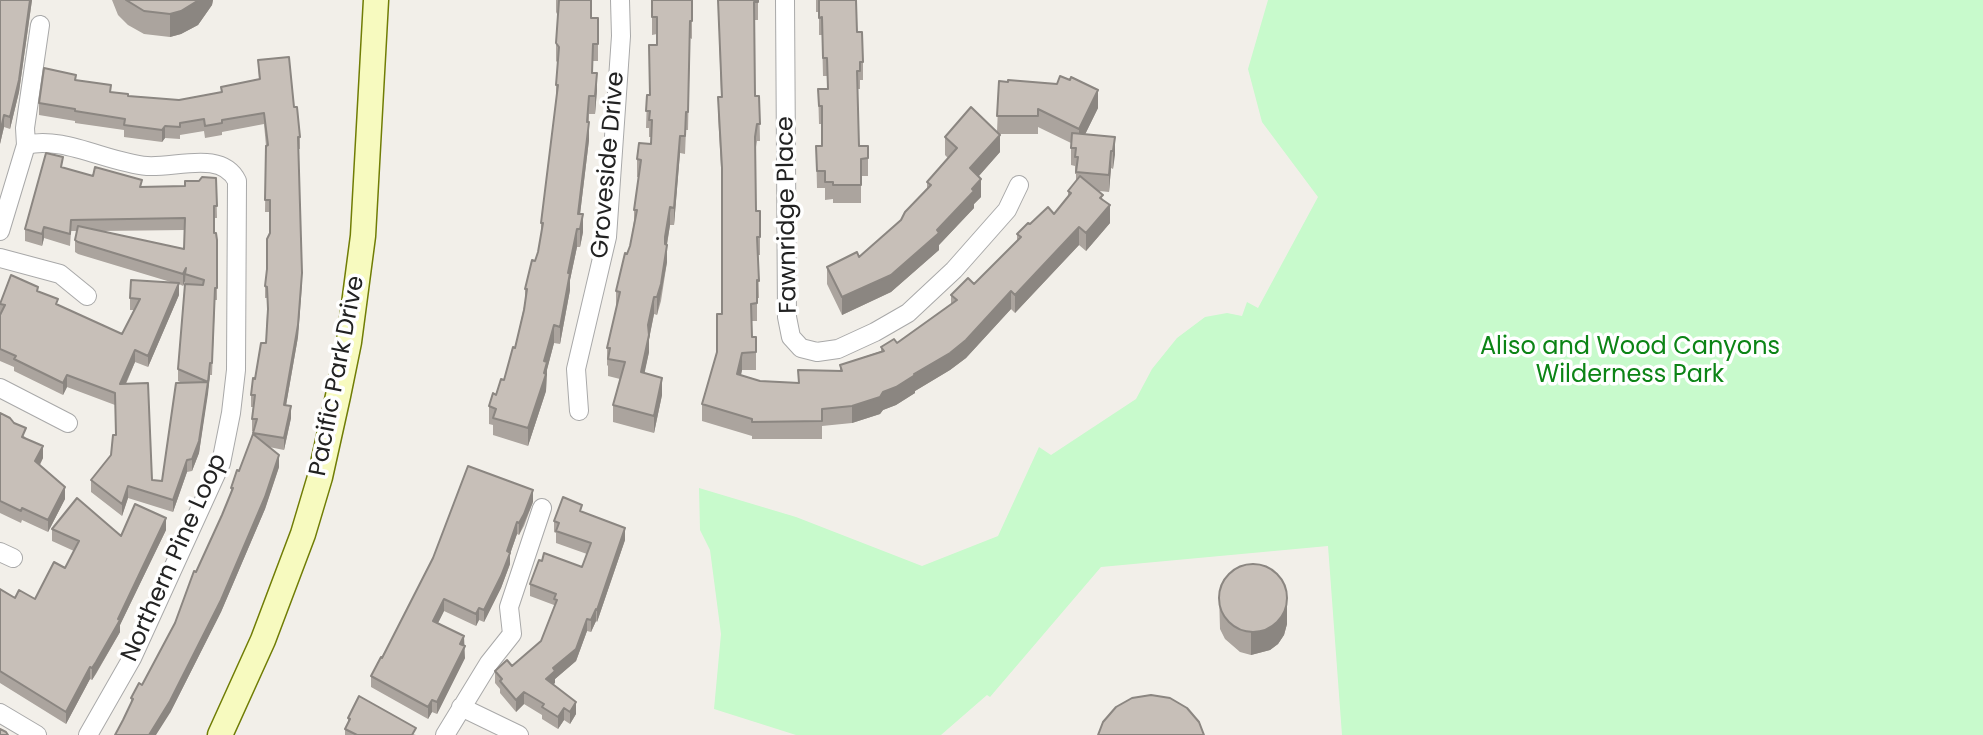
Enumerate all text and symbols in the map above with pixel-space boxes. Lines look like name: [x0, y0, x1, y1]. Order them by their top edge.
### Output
street label: Groveside Drive: [586, 70, 632, 260]
street label: Fawnridge Place: [772, 116, 804, 314]
street label: Pacific Park Drive: [304, 273, 372, 479]
park label: Aliso and Wood Canyons Wilderness Park: [1480, 334, 1780, 390]
street label: Northern Pine Loop: [116, 450, 234, 666]

